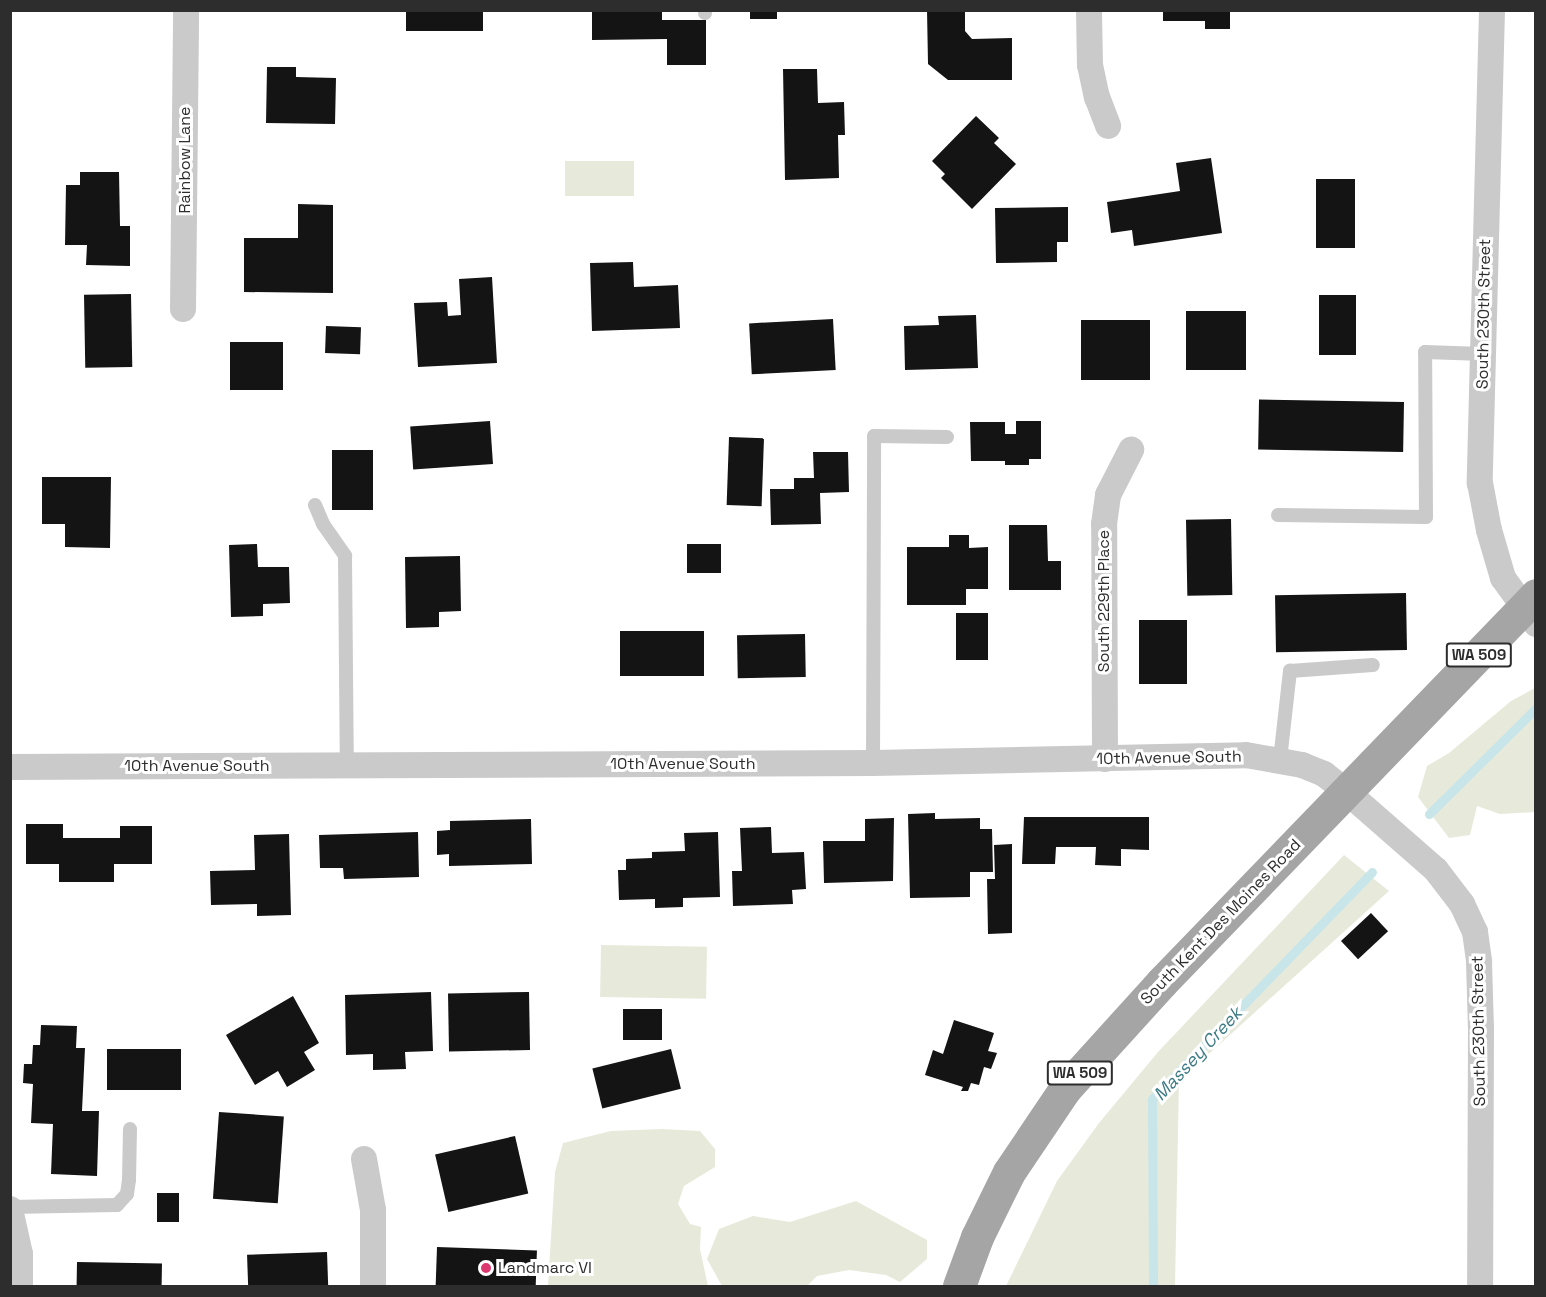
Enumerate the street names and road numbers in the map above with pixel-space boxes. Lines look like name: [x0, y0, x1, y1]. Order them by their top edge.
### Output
street label: Rainbow Lane: [175, 106, 195, 214]
street label: South 230th Street: [1473, 239, 1495, 389]
street label: South 229th Place: [1094, 530, 1114, 672]
road number: WA 509: [1444, 643, 1514, 667]
street label: 10th Avenue South: [1096, 747, 1242, 769]
street label: 10th Avenue South: [610, 754, 756, 774]
street label: 10th Avenue South: [124, 756, 270, 776]
street label: South Kent Des Moines Road: [1137, 835, 1305, 1009]
street label: South 230th Street: [1468, 956, 1490, 1106]
road number: WA 509: [1046, 1061, 1114, 1085]

